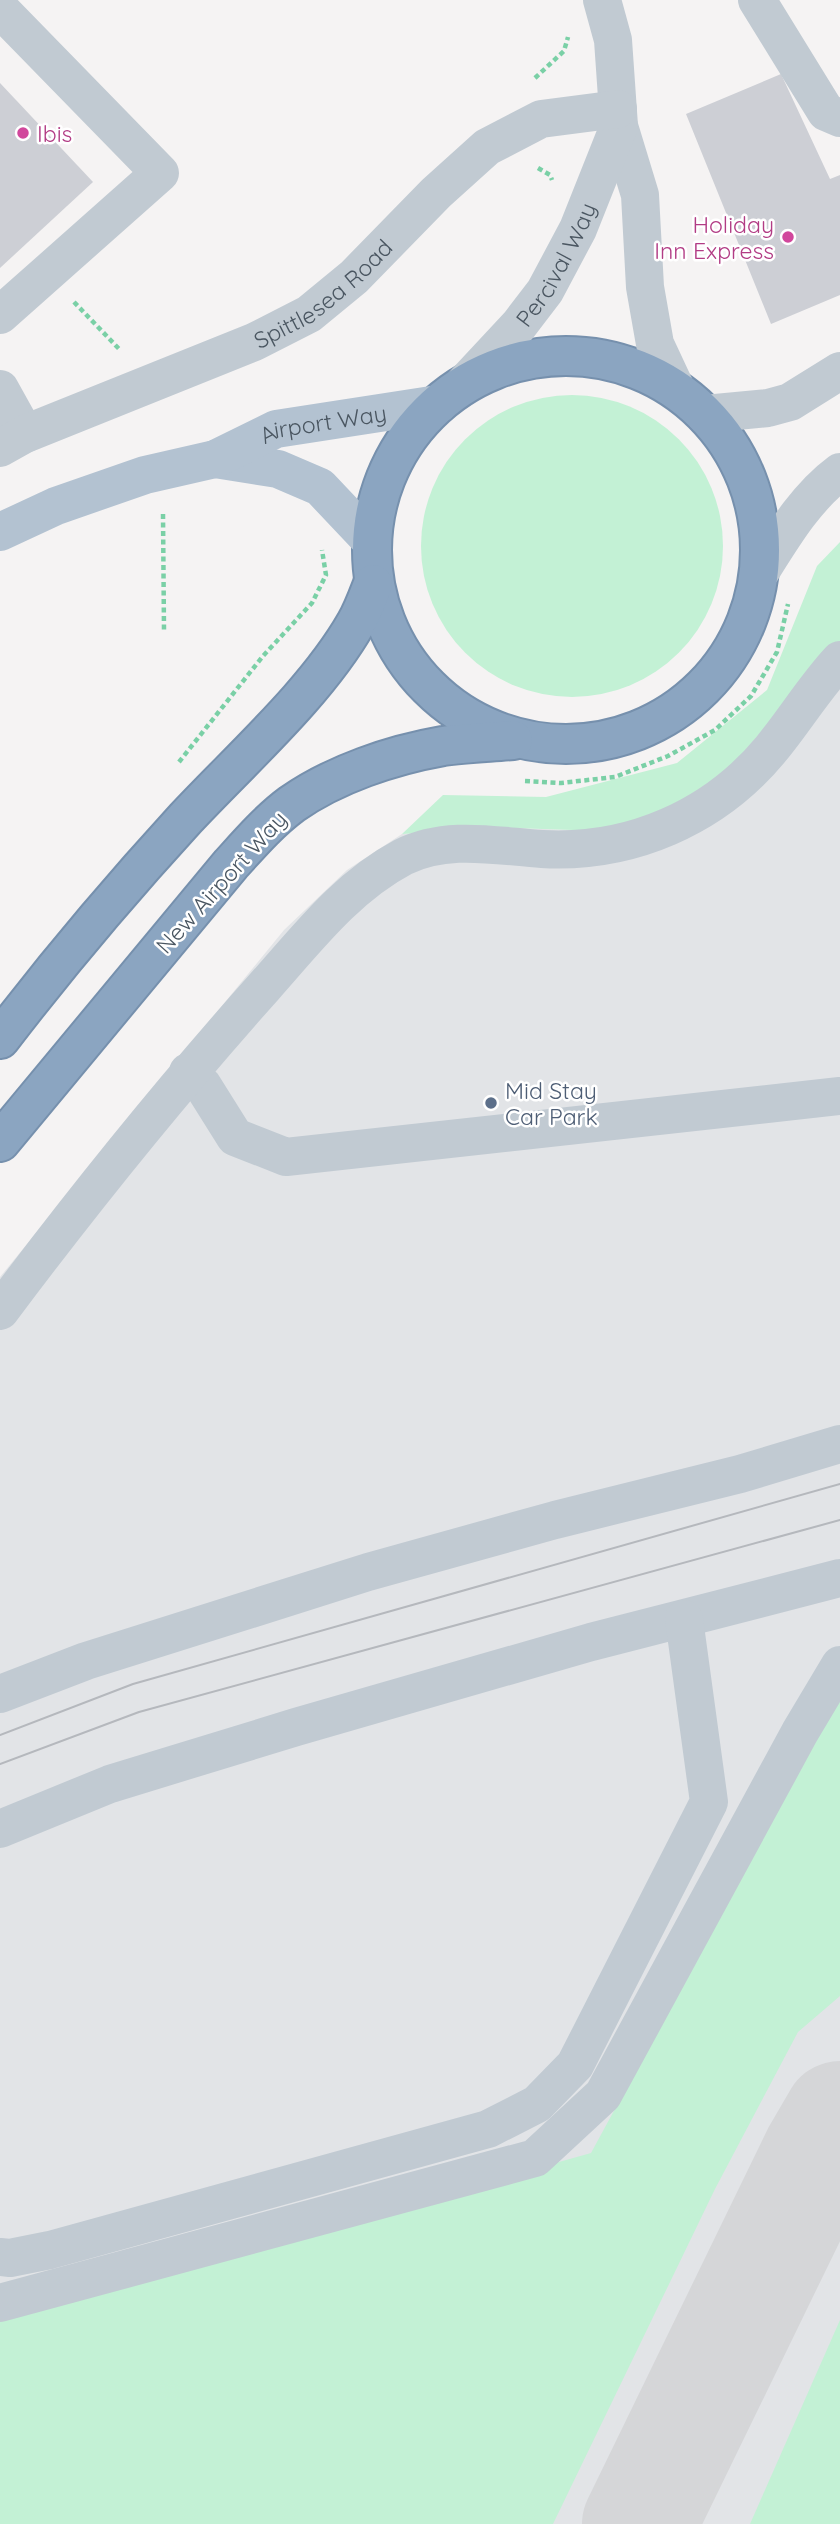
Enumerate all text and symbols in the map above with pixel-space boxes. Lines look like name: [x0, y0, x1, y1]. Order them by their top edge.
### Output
place label: Ibis: [37, 119, 72, 148]
marker: Ibis: [15, 125, 31, 141]
street label: Percival Way: [509, 198, 602, 332]
place label: Holiday Inn Express: [654, 210, 774, 265]
marker: Holiday Inn Express: [780, 229, 796, 245]
street label: Spittlesea Road: [248, 233, 398, 354]
street label: Airport Way: [254, 398, 388, 450]
street label: New Airport Way: [149, 805, 293, 959]
place label: Mid Stay Car Park: [505, 1076, 598, 1131]
marker: Mid Stay Car Park: [483, 1095, 499, 1111]

